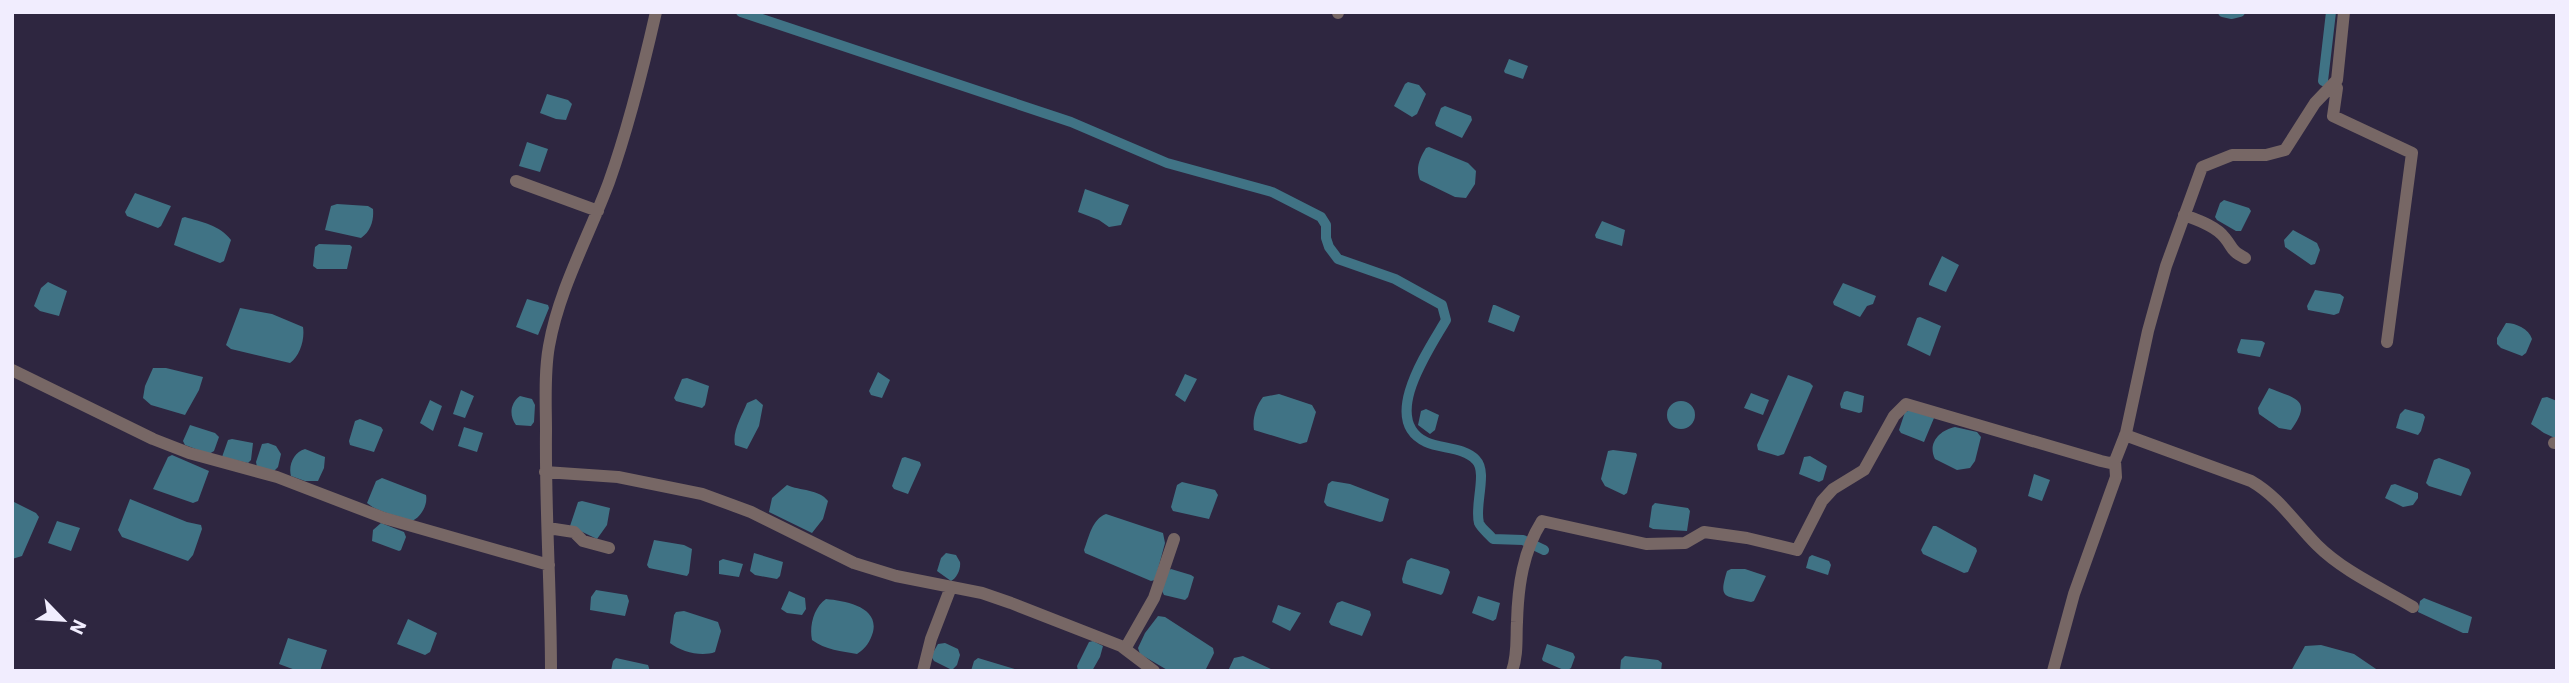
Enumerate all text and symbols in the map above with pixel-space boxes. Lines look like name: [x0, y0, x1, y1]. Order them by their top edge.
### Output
north arrow: [28, 585, 98, 655]
text: N: [65, 616, 92, 638]

